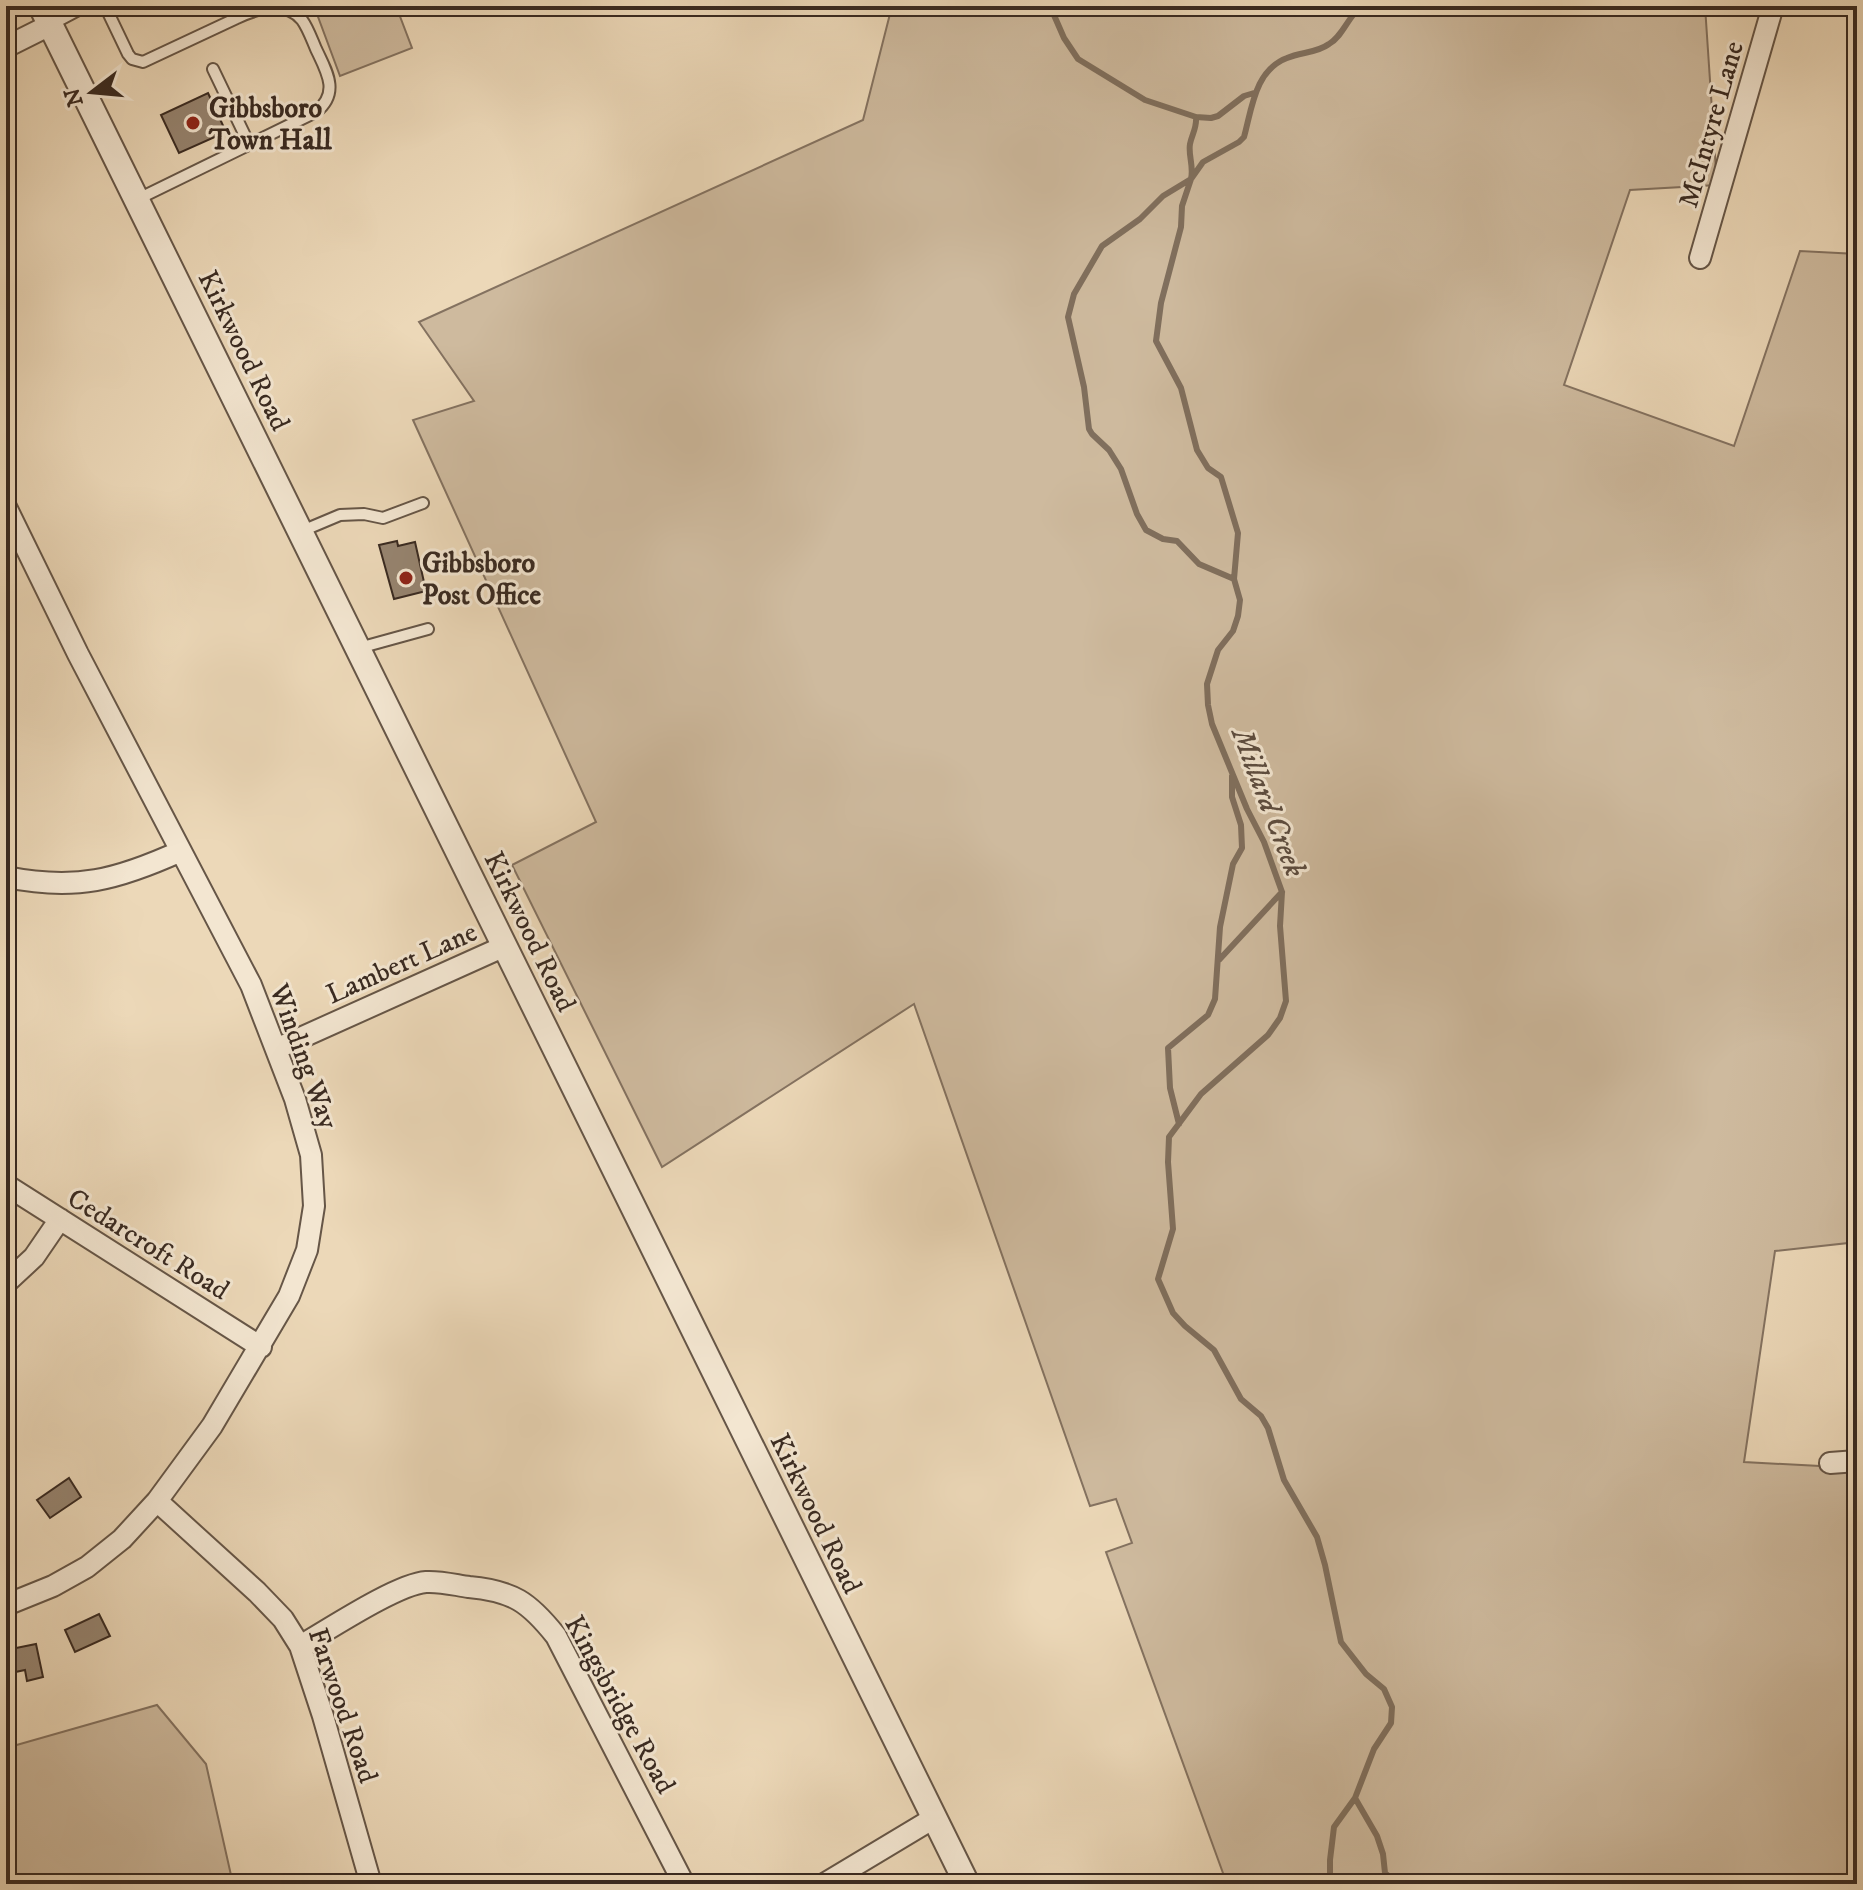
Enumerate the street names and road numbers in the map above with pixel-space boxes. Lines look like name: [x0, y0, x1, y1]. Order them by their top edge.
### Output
street label: McIntyre Lane: [1671, 37, 1752, 212]
street label: Kirkwood Road: [190, 265, 298, 437]
street label: Kirkwood Road: [476, 846, 584, 1018]
street label: Lambert Lane: [321, 915, 482, 1012]
street label: Winding Way: [261, 978, 346, 1135]
street label: Cedarcroft Road: [61, 1181, 236, 1308]
street label: Kirkwood Road: [762, 1428, 870, 1600]
street label: Kingsbridge Road: [556, 1610, 683, 1800]
street label: Farwood Road: [300, 1623, 386, 1788]

